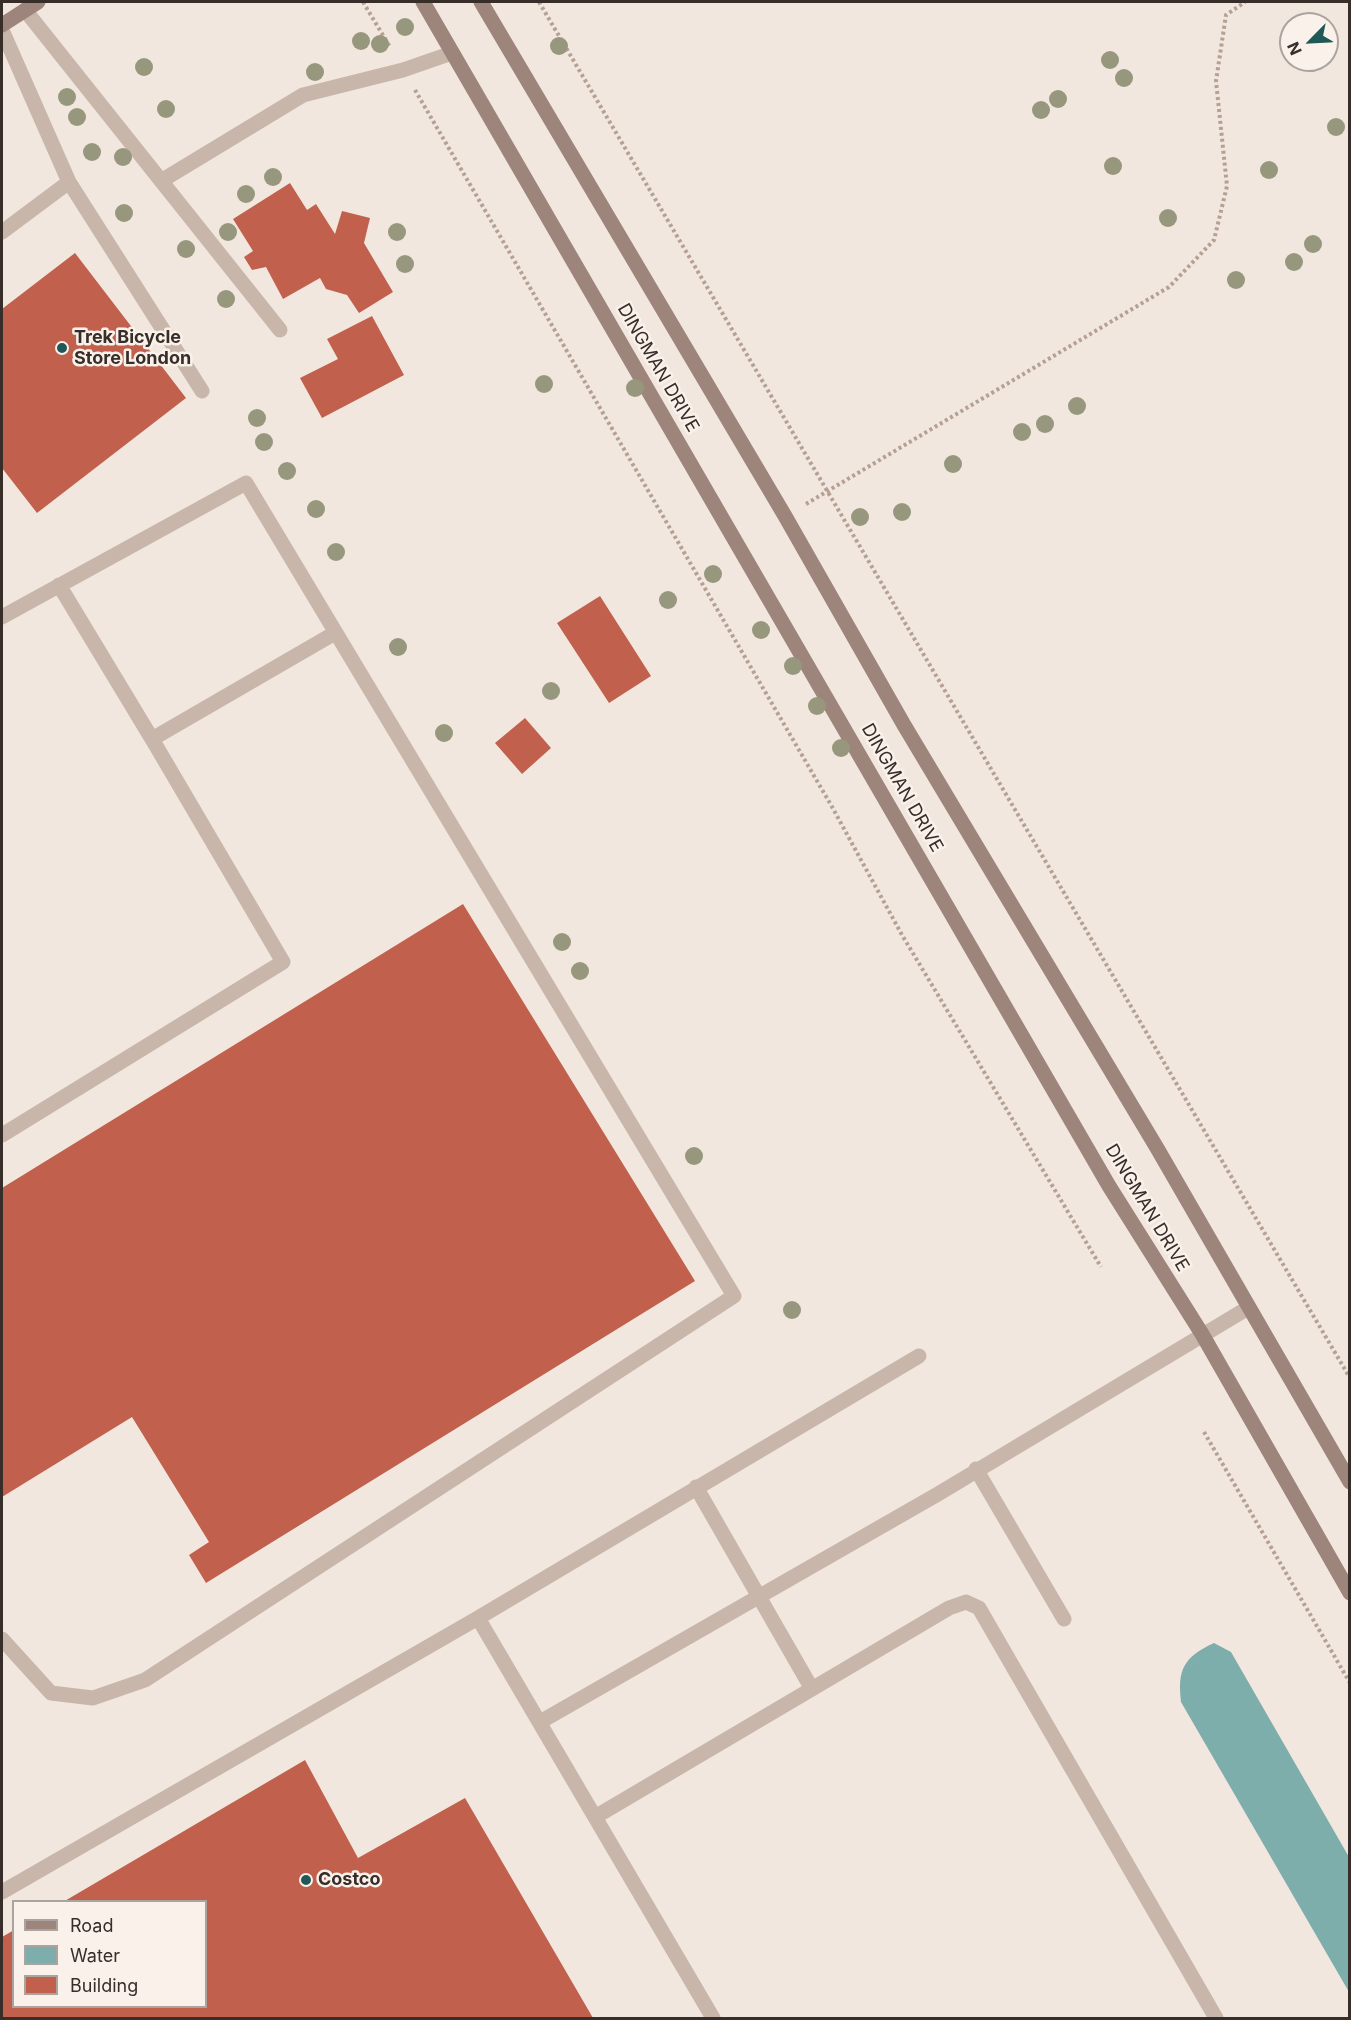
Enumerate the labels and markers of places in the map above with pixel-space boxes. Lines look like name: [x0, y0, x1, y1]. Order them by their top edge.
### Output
place label: Trek Bicycle Store London: [74, 327, 191, 370]
marker: Trek Bicycle Store London: [55, 341, 69, 355]
place label: Costco: [318, 1869, 380, 1891]
marker: Costco: [299, 1873, 313, 1887]

